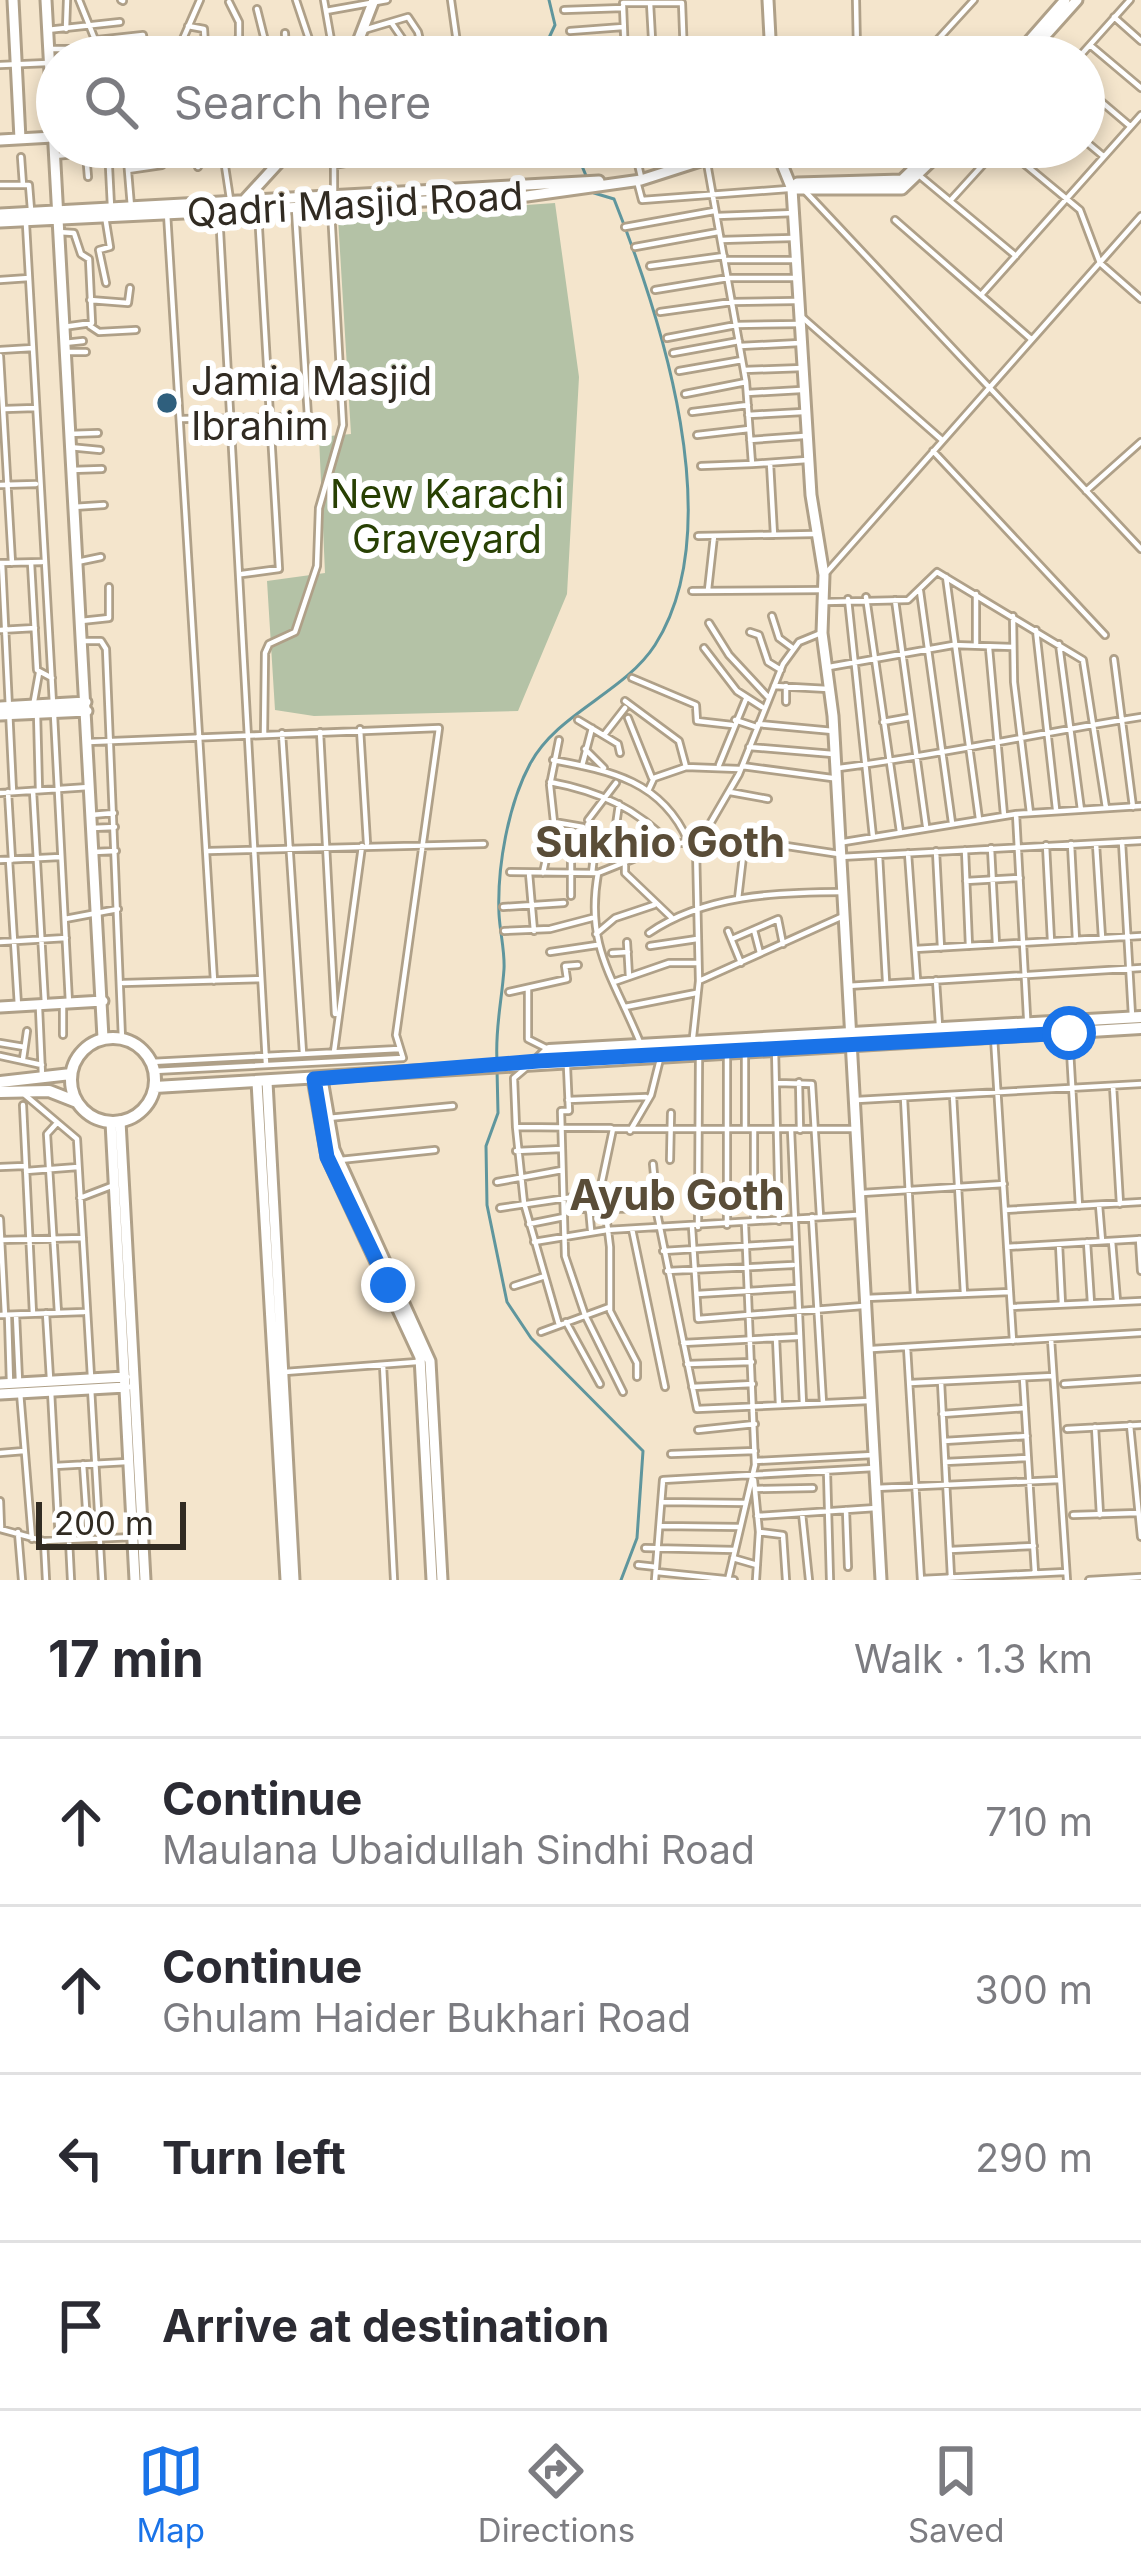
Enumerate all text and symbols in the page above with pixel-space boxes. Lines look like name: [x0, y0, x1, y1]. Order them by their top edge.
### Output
search box: [36, 36, 1105, 168]
icon: search: [78, 69, 144, 135]
text: Search here: [174, 75, 431, 130]
street label: Qadri Masjid Road: [186, 171, 524, 236]
place label: Jamia Masjid Ibrahim: [191, 357, 432, 449]
marker: Jamia Masjid Ibrahim: [154, 390, 180, 416]
park label: New Karachi Graveyard: [330, 470, 564, 562]
district label: Sukhio Goth: [535, 816, 785, 867]
route start: [1042, 1006, 1096, 1060]
district label: Ayub Goth: [569, 1169, 785, 1220]
route end: [361, 1258, 415, 1312]
scale bar: [36, 1496, 186, 1549]
text: 200 m: [54, 1503, 154, 1543]
text: 17 min: [48, 1628, 204, 1689]
text: Walk · 1.3 km: [854, 1635, 1093, 1682]
text: Continue: [162, 1771, 362, 1826]
icon: ahead: [48, 1789, 114, 1855]
text: 710 m: [985, 1798, 1093, 1845]
text: Maulana Ubaidullah Sindhi Road: [162, 1826, 755, 1873]
text: Continue: [162, 1939, 362, 1994]
icon: ahead: [48, 1957, 114, 2023]
text: 300 m: [975, 1966, 1093, 2013]
text: Ghulam Haider Bukhari Road: [162, 1994, 691, 2041]
icon: left: [48, 2125, 114, 2191]
text: Turn left: [162, 2130, 346, 2185]
text: 290 m: [975, 2134, 1093, 2181]
icon: arrive: [48, 2293, 114, 2359]
text: Arrive at destination: [162, 2298, 609, 2353]
tab: Map: [136, 2438, 205, 2550]
tab: Directions: [478, 2438, 635, 2550]
tab: Saved: [908, 2438, 1005, 2550]

